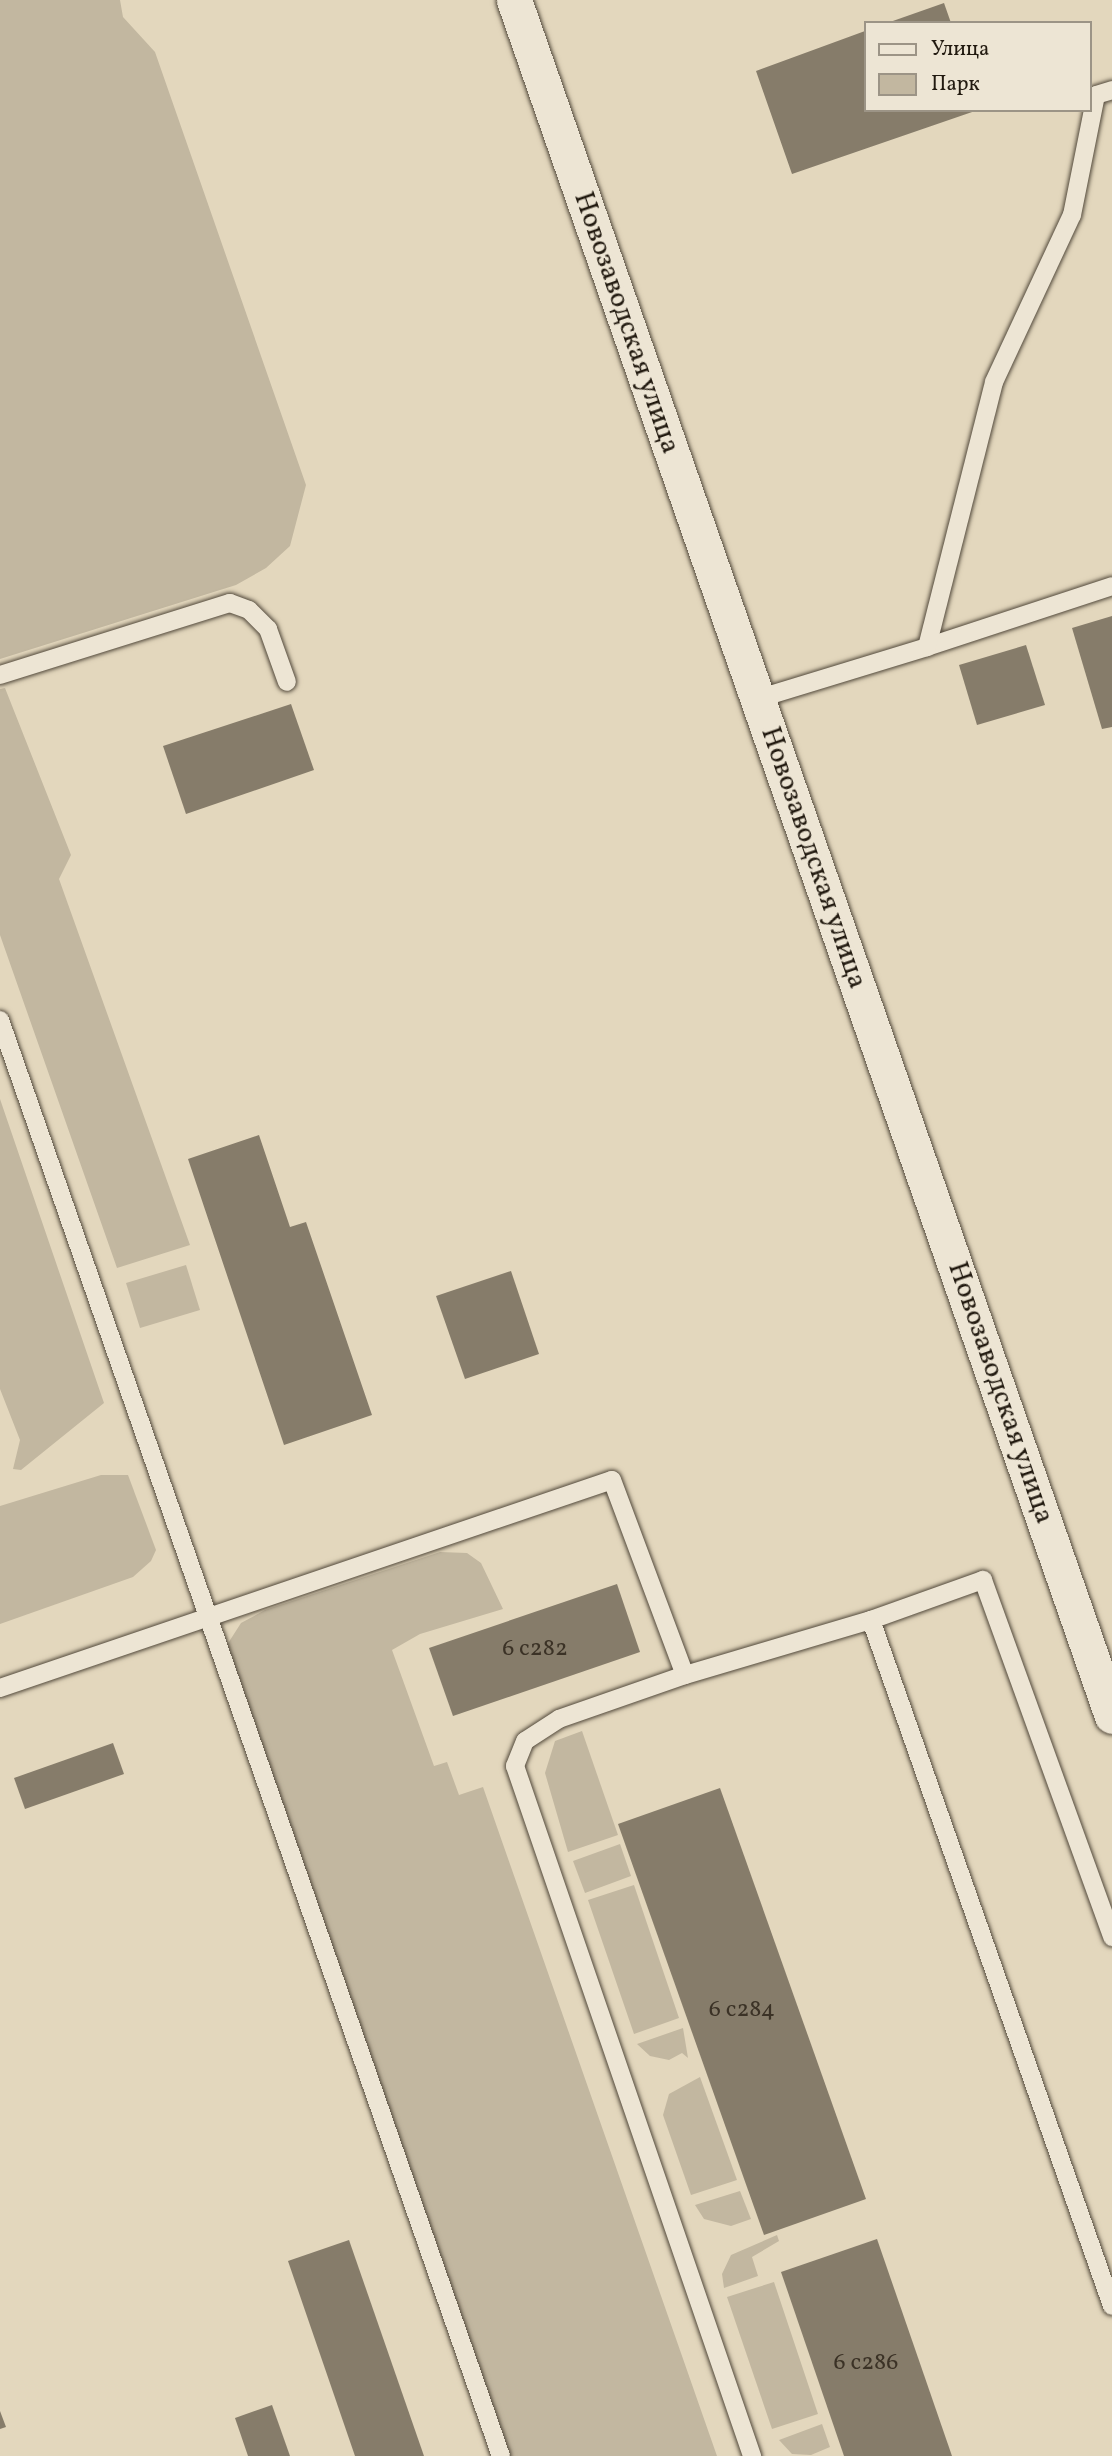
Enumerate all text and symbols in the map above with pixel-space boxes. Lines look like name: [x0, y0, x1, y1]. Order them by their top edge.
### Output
legend: [864, 21, 1091, 112]
text: Улица: [931, 35, 989, 64]
text: Парк: [931, 70, 980, 99]
street label: Новозаводская улица: [565, 187, 687, 459]
street label: Новозаводская улица: [752, 722, 874, 994]
street label: Новозаводская улица: [939, 1257, 1061, 1529]
house number: 6 с282: [502, 1636, 568, 1664]
house number: 6 с284: [709, 1997, 775, 2025]
house number: 6 с286: [834, 2350, 898, 2378]

